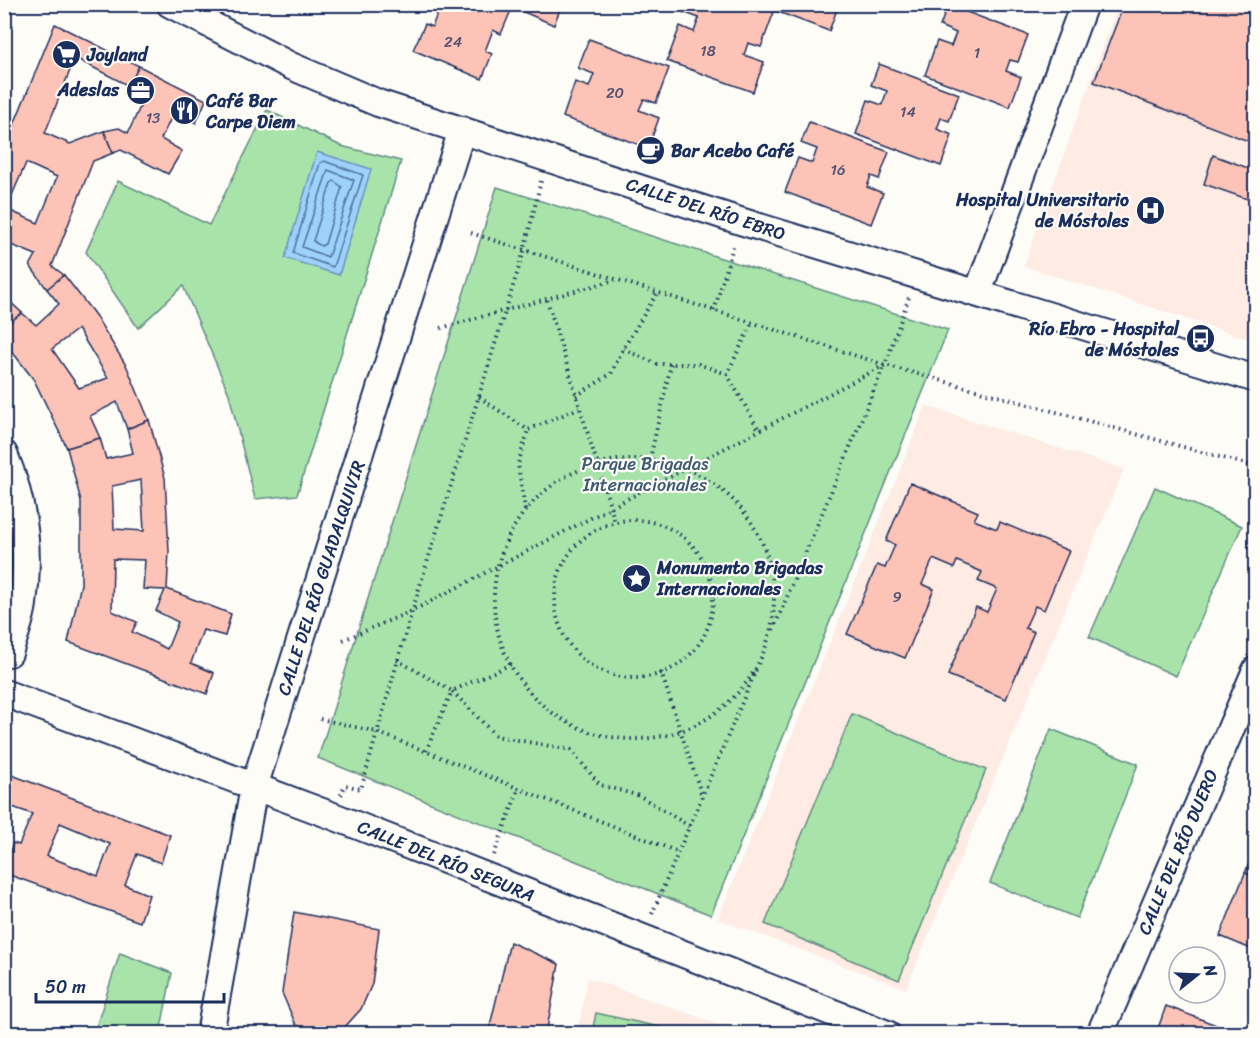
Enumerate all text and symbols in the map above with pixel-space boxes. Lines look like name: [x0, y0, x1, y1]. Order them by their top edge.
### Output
house number: 24: [444, 29, 462, 55]
house number: 18: [700, 38, 716, 64]
supermarket icon: Joyland: [50, 39, 82, 71]
place label: Joyland: [86, 39, 149, 71]
house number: 1: [974, 40, 980, 66]
place label: Adeslas: [57, 74, 120, 106]
office icon: Adeslas: [124, 74, 156, 106]
house number: 20: [606, 80, 624, 106]
place label: Café Bar Carpe Diem: [205, 85, 296, 138]
restaurant icon: Café Bar Carpe Diem: [169, 95, 201, 127]
house number: 14: [900, 99, 916, 125]
house number: 13: [146, 105, 160, 131]
cafe icon: Bar Acebo Café: [634, 135, 666, 167]
place label: Bar Acebo Café: [671, 135, 795, 167]
house number: 16: [831, 157, 845, 183]
street label: CALLE DEL RÍO EBRO: [622, 168, 790, 250]
place label: Hospital Universitario de Móstoles: [955, 184, 1130, 237]
hospital icon: Hospital Universitario de Móstoles: [1134, 194, 1166, 226]
place label: Río Ebro - Hospital de Móstoles: [1028, 313, 1180, 366]
bus stop icon: Río Ebro - Hospital de Móstoles: [1184, 323, 1216, 355]
park label: Parque Brigadas Internacionales: [582, 448, 709, 501]
street label: CALLE DEL RÍO GUADALQUIVIR: [268, 456, 374, 700]
place label: Monumento Brigadas Internacionales: [656, 552, 823, 605]
place icon: Monumento Brigadas Internacionales: [620, 562, 652, 594]
house number: 9: [892, 584, 902, 610]
street label: CALLE DEL RÍO DUERO: [1129, 764, 1227, 940]
street label: CALLE DEL RÍO SEGURA: [353, 811, 539, 911]
north arrow: [1167, 945, 1227, 1005]
text: N: [1195, 960, 1227, 981]
scale bar: [36, 966, 224, 1004]
text: 50 m: [45, 971, 86, 1003]

